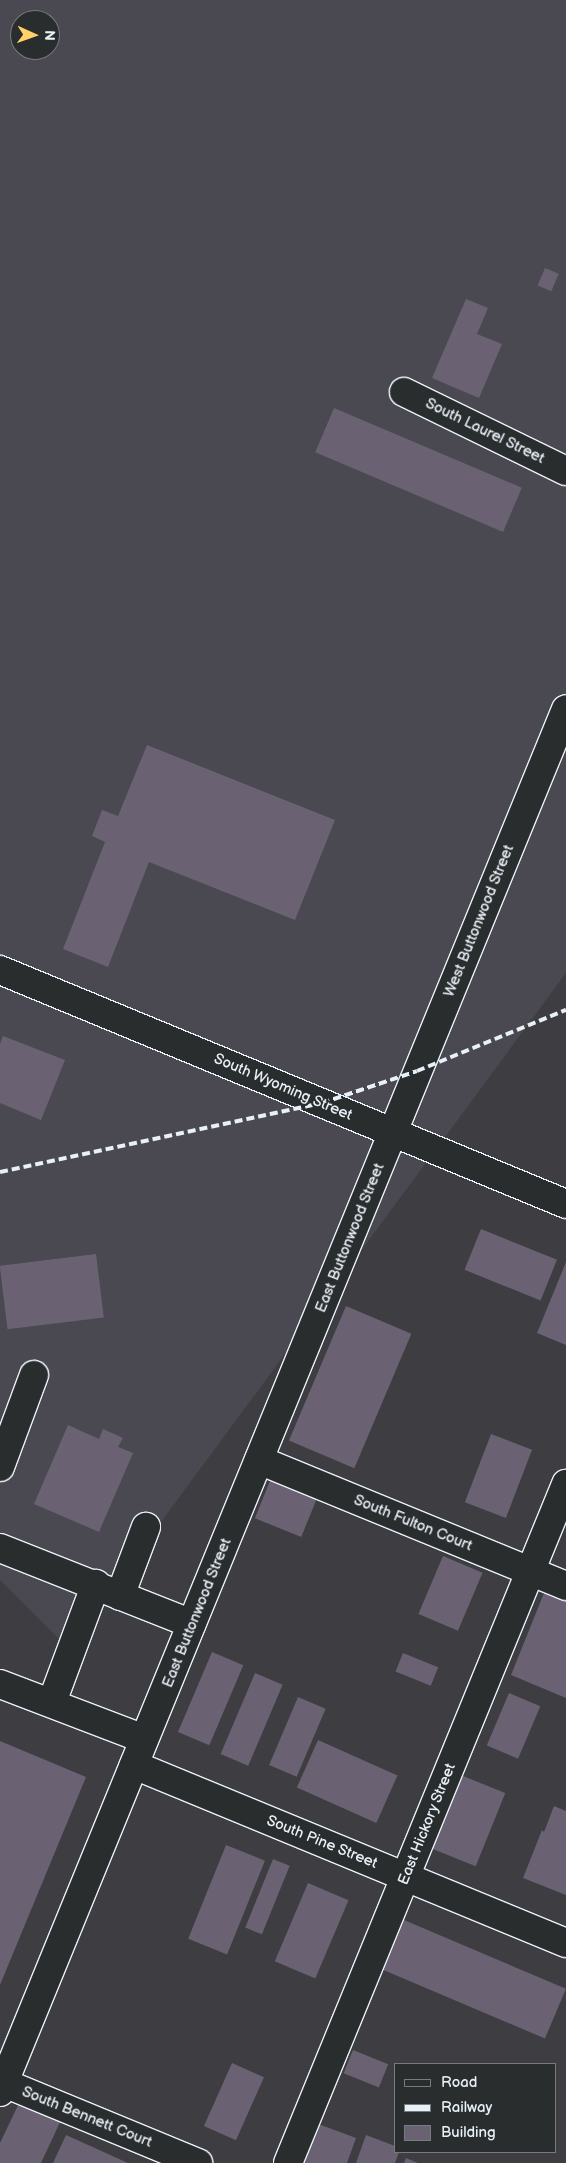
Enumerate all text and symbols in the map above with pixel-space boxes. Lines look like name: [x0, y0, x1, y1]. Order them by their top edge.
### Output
north arrow: [10, 10, 60, 60]
text: N: [41, 30, 58, 41]
street label: South Laurel Street: [422, 394, 548, 468]
street label: West Buttonwood Street: [440, 842, 518, 1000]
street label: South Wyoming Street: [211, 1050, 355, 1124]
street label: East Buttonwood Street: [312, 1161, 388, 1315]
street label: South Fulton Court: [351, 1491, 475, 1555]
street label: East Buttonwood Street: [159, 1536, 235, 1690]
street label: East Hickory Street: [394, 1760, 460, 1888]
street label: South Pine Street: [264, 1811, 380, 1873]
legend: [394, 2063, 556, 2153]
text: Road: [441, 2073, 477, 2092]
street label: South Bennett Court: [19, 2083, 155, 2151]
text: Railway: [441, 2098, 492, 2117]
text: Building: [441, 2123, 496, 2142]

